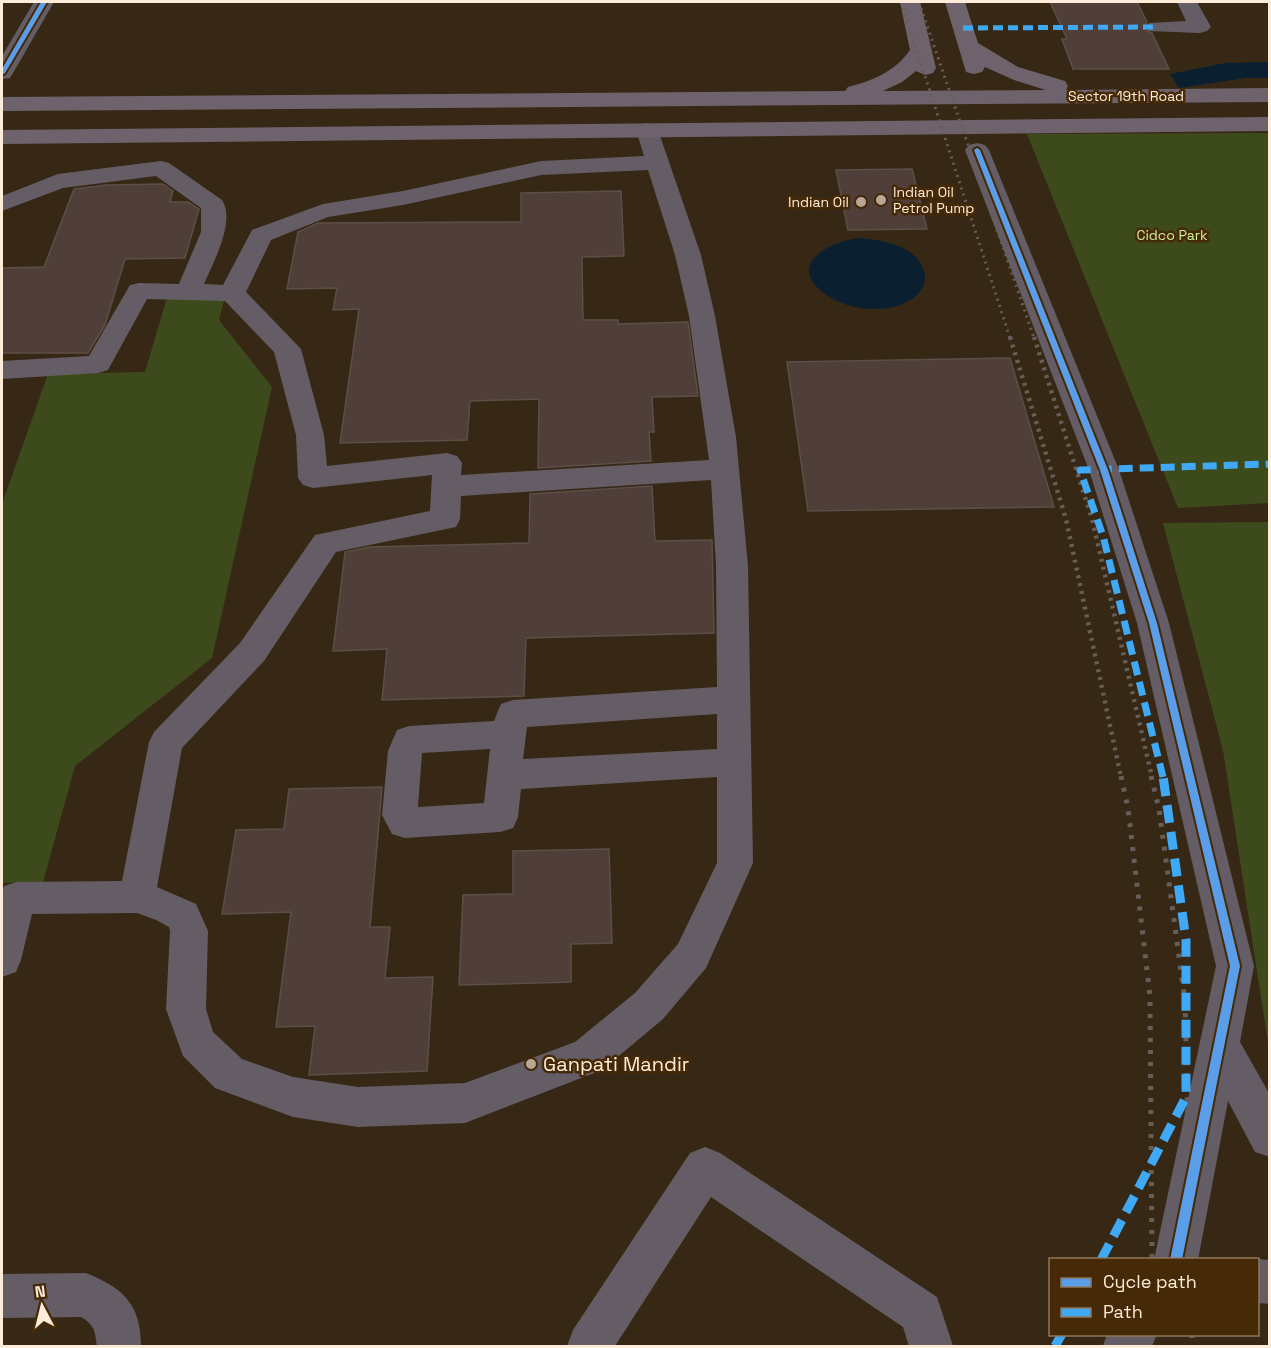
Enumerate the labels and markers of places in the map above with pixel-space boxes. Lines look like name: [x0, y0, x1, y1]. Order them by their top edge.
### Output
place label: Indian Oil Petrol Pump: [893, 183, 974, 217]
place label: Indian Oil: [788, 193, 849, 211]
marker: Indian Oil Petrol Pump: [874, 193, 888, 207]
marker: Indian Oil: [854, 195, 868, 209]
place label: Ganpati Mandir: [543, 1051, 689, 1077]
marker: Ganpati Mandir: [524, 1057, 538, 1071]

